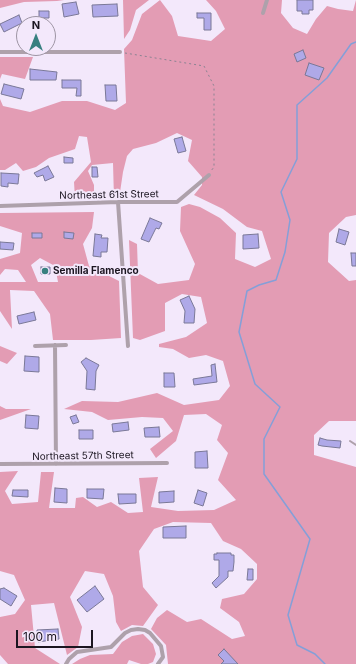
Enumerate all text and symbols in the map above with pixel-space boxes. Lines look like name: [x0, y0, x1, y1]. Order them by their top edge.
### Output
north arrow: [16, 16, 56, 56]
text: N: [32, 18, 40, 32]
street label: Northeast 61st Street: [59, 188, 159, 202]
place label: Semilla Flamenco: [53, 265, 139, 277]
marker: Semilla Flamenco: [40, 266, 50, 276]
street label: Northeast 57th Street: [32, 449, 134, 463]
scale bar: [18, 622, 95, 648]
text: 100 m: [23, 629, 57, 644]

